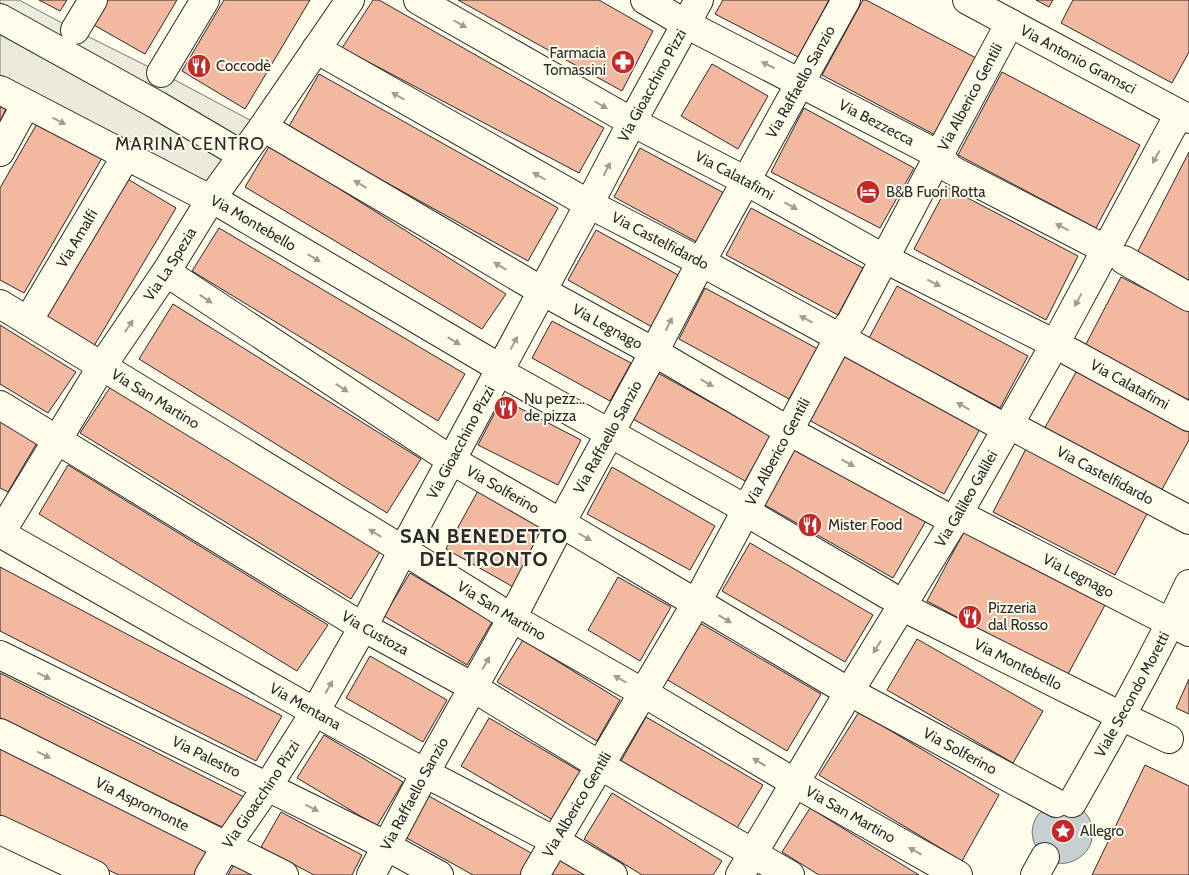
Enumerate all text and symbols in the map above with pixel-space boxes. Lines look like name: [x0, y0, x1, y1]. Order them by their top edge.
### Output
one-way arrow: [454, 20, 467, 29]
street label: Via Antonio Gramsci: [1017, 21, 1139, 98]
street label: Via Raffaello Sanzio: [762, 23, 839, 141]
street label: Via Gioacchino Pizzi: [614, 26, 690, 145]
street label: Via Alberico Gentili: [934, 40, 1006, 154]
place label: Farmacia Tomassini: [543, 44, 607, 79]
pharmacy icon: Farmacia Tomassini: [610, 49, 636, 75]
restaurant icon: Coccodè: [186, 53, 212, 79]
place label: Coccodè: [216, 57, 271, 75]
one-way arrow: [760, 61, 775, 69]
one-way arrow: [391, 91, 405, 100]
street label: Via Bezzecca: [836, 96, 918, 150]
one-way arrow: [594, 101, 609, 109]
one-way arrow: [52, 117, 66, 125]
district label: MARINA CENTRO: [115, 133, 265, 155]
street label: Via Calatafimi: [692, 147, 777, 204]
one-way arrow: [1152, 149, 1160, 164]
one-way arrow: [603, 162, 611, 176]
one-way arrow: [532, 172, 547, 180]
one-way arrow: [353, 179, 367, 188]
hotel icon: B&B Fuori Rotta: [855, 179, 881, 205]
place label: B&B Fuori Rotta: [886, 183, 986, 201]
street label: Via Montebello: [207, 191, 299, 255]
one-way arrow: [784, 202, 798, 211]
street label: Via Amalfi: [53, 206, 101, 271]
street label: Via Castelfidardo: [608, 208, 712, 274]
street label: Via La Spezia: [140, 223, 201, 304]
one-way arrow: [1055, 223, 1069, 231]
one-way arrow: [307, 254, 320, 263]
one-way arrow: [493, 262, 506, 271]
one-way arrow: [927, 279, 941, 287]
one-way arrow: [1074, 293, 1083, 306]
one-way arrow: [200, 294, 213, 304]
street label: Via Legnago: [569, 300, 646, 353]
one-way arrow: [799, 315, 813, 323]
one-way arrow: [665, 317, 673, 331]
one-way arrow: [124, 319, 134, 333]
one-way arrow: [447, 336, 460, 345]
one-way arrow: [510, 336, 518, 350]
street label: Via Calatafimi: [1087, 356, 1172, 413]
street label: Via San Martino: [108, 365, 203, 433]
street label: Via Raffaello Sanzio: [570, 377, 646, 497]
one-way arrow: [701, 378, 714, 387]
one-way arrow: [335, 383, 349, 393]
street label: Via Gioacchino Pizzi: [423, 383, 499, 502]
place label: Nu pezz... de pizza: [524, 390, 585, 425]
restaurant icon: Nu pezz... de pizza: [493, 395, 519, 421]
street label: Via Alberico Gentili: [741, 395, 814, 509]
one-way arrow: [956, 402, 971, 410]
street label: Via Castelfidardo: [1053, 442, 1157, 509]
street label: Via Galileo Galilei: [931, 447, 1001, 550]
one-way arrow: [841, 459, 856, 467]
street label: Via Solferino: [463, 462, 542, 518]
restaurant icon: Mister Food: [797, 512, 823, 538]
place label: Mister Food: [828, 516, 902, 534]
district label: SAN BENEDETTO DEL TRONTO: [400, 524, 568, 571]
one-way arrow: [368, 528, 381, 537]
one-way arrow: [578, 533, 591, 542]
street label: Via Legnago: [1040, 550, 1117, 601]
street label: Via San Martino: [454, 577, 549, 644]
place label: Pizzeria dal Rosso: [988, 599, 1048, 634]
restaurant icon: Pizzeria dal Rosso: [957, 604, 983, 630]
street label: Via Custoza: [338, 607, 412, 659]
one-way arrow: [719, 614, 732, 623]
street label: Viale Secondo Moretti: [1091, 629, 1173, 761]
street label: Via Montebello: [971, 635, 1065, 694]
one-way arrow: [872, 640, 882, 653]
one-way arrow: [482, 657, 491, 670]
one-way arrow: [37, 672, 51, 680]
one-way arrow: [613, 674, 626, 683]
street label: Via Mentana: [266, 679, 345, 734]
one-way arrow: [325, 680, 334, 693]
street label: Via Solferino: [920, 724, 1000, 778]
street label: Via Palestro: [169, 732, 244, 781]
street label: Via Raffaello Sanzio: [377, 734, 452, 854]
street label: Via Gioacchino Pizzi: [218, 737, 304, 852]
street label: Via Alberico Gentili: [539, 748, 615, 860]
one-way arrow: [37, 751, 51, 759]
one-way arrow: [753, 757, 766, 766]
street label: Via Aspromonte: [92, 773, 192, 835]
street label: Via San Martino: [802, 782, 899, 847]
one-way arrow: [305, 804, 319, 812]
place icon: Allegro: [1050, 818, 1076, 844]
place label: Allegro: [1080, 822, 1124, 840]
one-way arrow: [908, 847, 923, 855]

